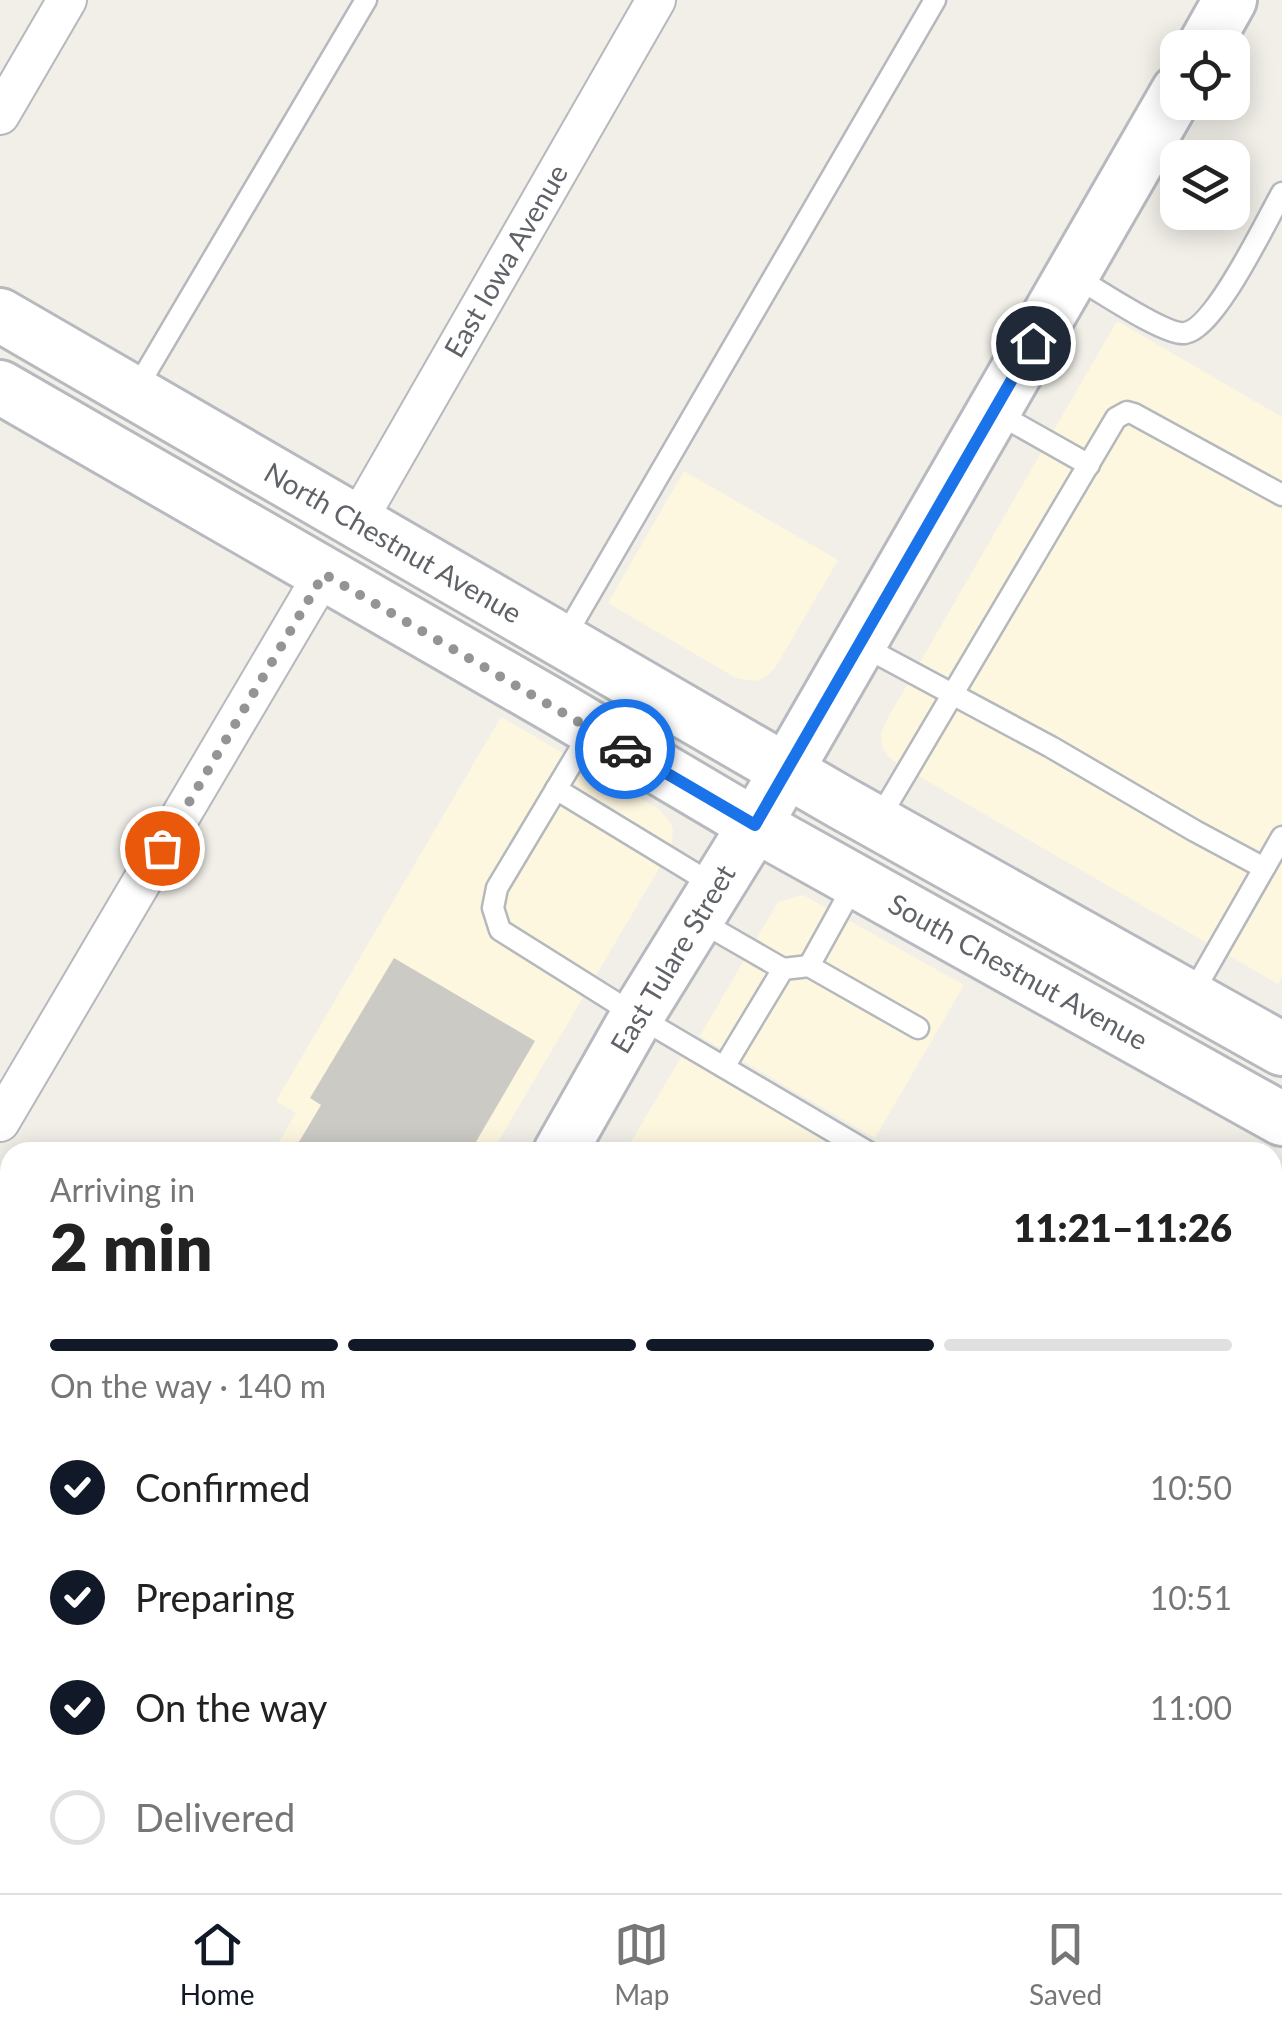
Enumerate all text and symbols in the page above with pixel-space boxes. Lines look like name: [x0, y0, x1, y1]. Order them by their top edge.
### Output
map controls: [1160, 30, 1250, 230]
button: locate: [1160, 30, 1250, 120]
button: layers: [1160, 140, 1250, 230]
street label: East Iowa Avenue: [436, 158, 574, 363]
pin: [991, 301, 1076, 386]
icon: home: [1006, 316, 1061, 371]
street label: North Chestnut Avenue: [259, 455, 528, 630]
courier: [575, 699, 675, 799]
icon: car: [598, 722, 653, 777]
pin: [120, 806, 205, 891]
icon: bag: [135, 821, 190, 876]
street label: East Tulare Street: [603, 858, 742, 1059]
street label: South Chestnut Avenue: [883, 886, 1154, 1057]
text: Arriving in: [50, 1170, 195, 1209]
text: 11:21–11:26: [1013, 1204, 1232, 1250]
text: 2 min: [50, 1207, 212, 1285]
text: On the way · 140 m: [50, 1366, 326, 1405]
icon: check: [50, 1460, 105, 1515]
text: Confirmed: [135, 1464, 311, 1510]
text: 10:50: [1150, 1468, 1232, 1507]
icon: check: [50, 1570, 105, 1625]
text: Preparing: [135, 1574, 295, 1620]
text: 10:51: [1150, 1578, 1232, 1617]
icon: check: [50, 1680, 105, 1735]
text: On the way: [135, 1684, 327, 1730]
text: 11:00: [1150, 1688, 1232, 1727]
text: Delivered: [135, 1794, 295, 1840]
tab: Home: [180, 1917, 254, 2011]
tab: Map: [614, 1917, 669, 2011]
tab: Saved: [1029, 1917, 1102, 2011]

